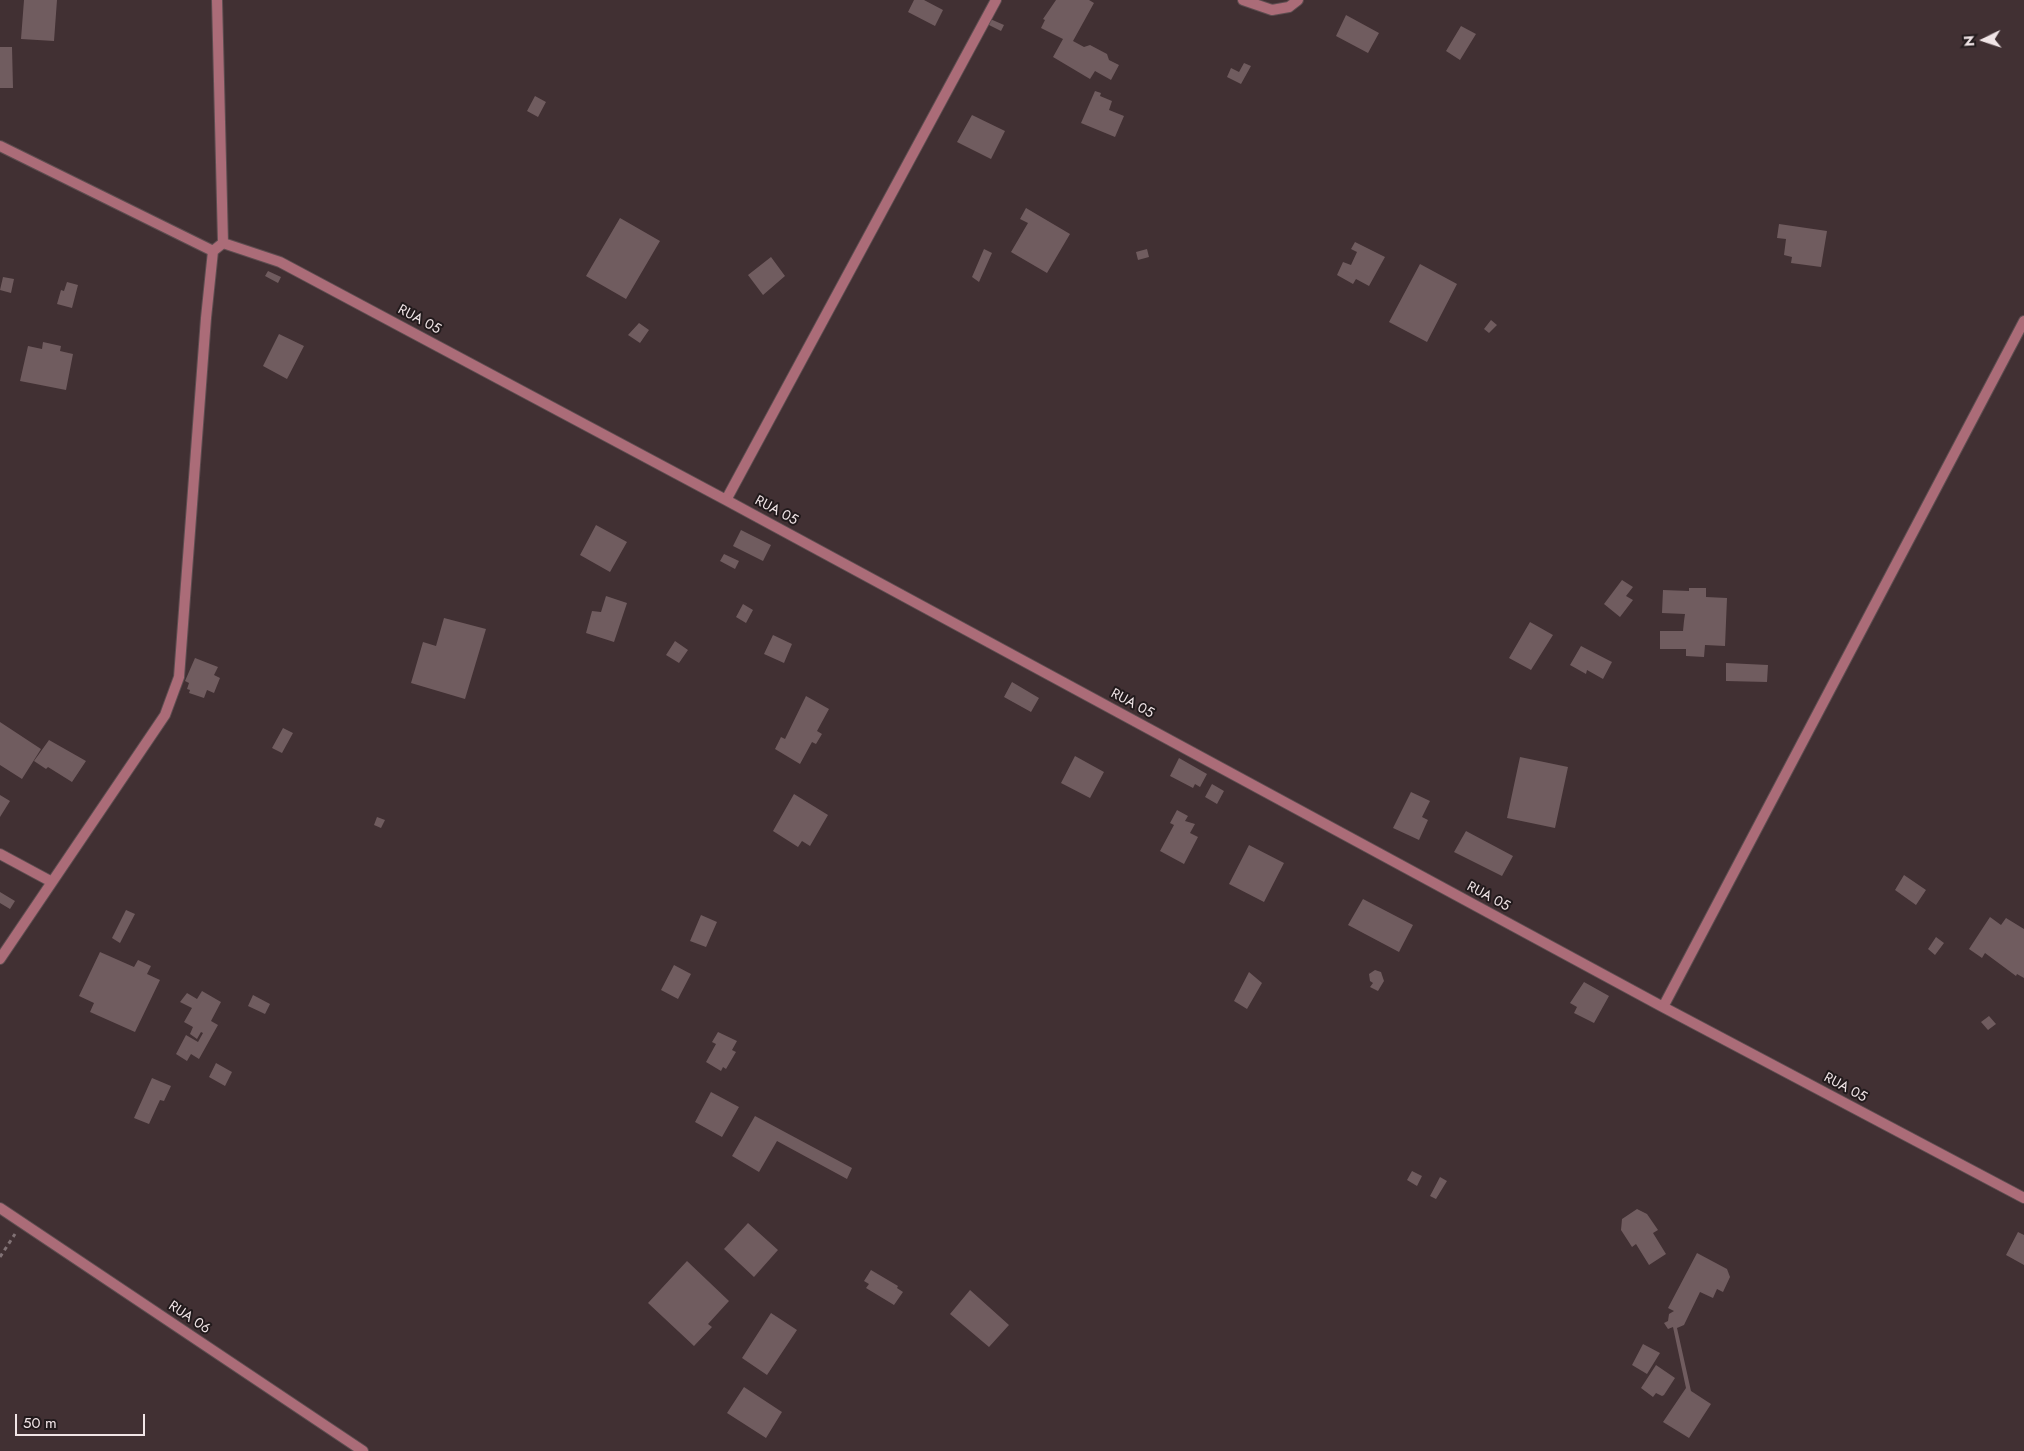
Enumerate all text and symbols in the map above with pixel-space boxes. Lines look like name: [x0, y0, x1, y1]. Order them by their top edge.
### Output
north arrow: [1959, 15, 2009, 65]
text: N: [1959, 35, 1979, 47]
street label: RUA 05: [395, 302, 443, 338]
street label: RUA 05: [752, 493, 800, 529]
street label: RUA 05: [1108, 686, 1156, 722]
street label: RUA 05: [1464, 879, 1512, 915]
street label: RUA 05: [1821, 1070, 1869, 1106]
street label: RUA 06: [165, 1298, 213, 1338]
scale bar: [18, 1404, 148, 1436]
text: 50 m: [23, 1412, 57, 1434]

